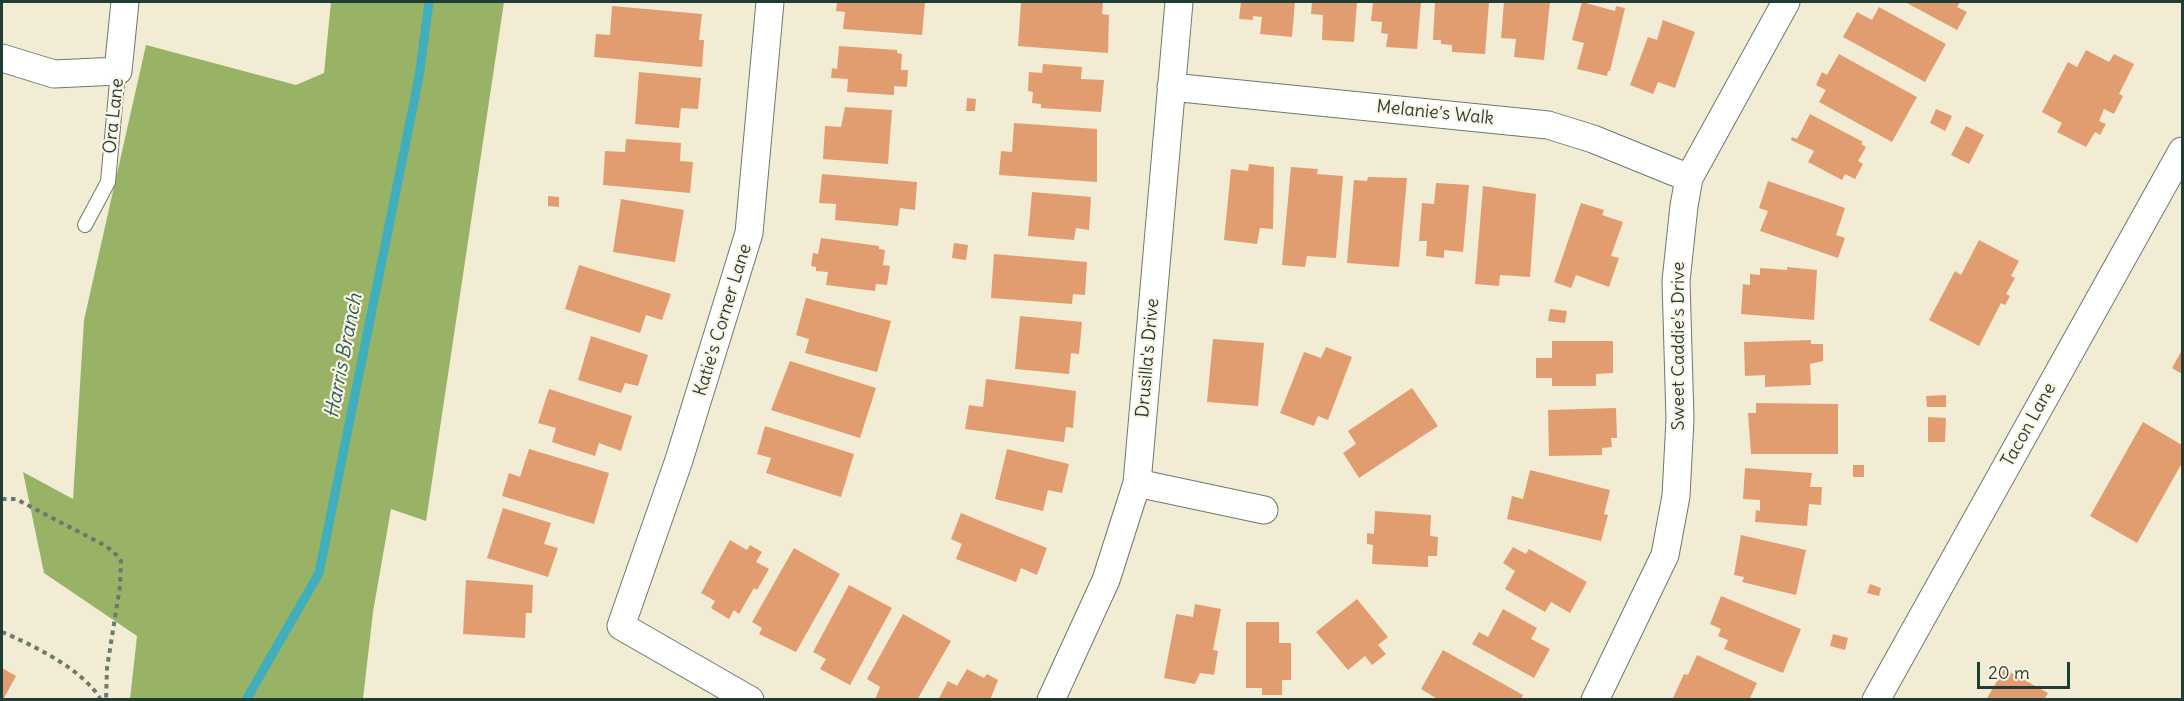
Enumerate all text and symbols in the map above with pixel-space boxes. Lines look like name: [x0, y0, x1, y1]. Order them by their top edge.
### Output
street label: Ora Lane: [99, 77, 129, 155]
street label: Melanie's Walk: [1375, 96, 1495, 130]
street label: Katie's Corner Lane: [690, 241, 756, 399]
street label: Sweet Caddie's Drive: [1668, 262, 1690, 430]
water label: Harris Branch: [320, 292, 368, 420]
street label: Drusilla's Drive: [1132, 297, 1164, 419]
street label: Tacon Lane: [1997, 379, 2061, 471]
scale bar: [1980, 650, 2073, 688]
text: 20 m: [1988, 661, 2030, 684]

